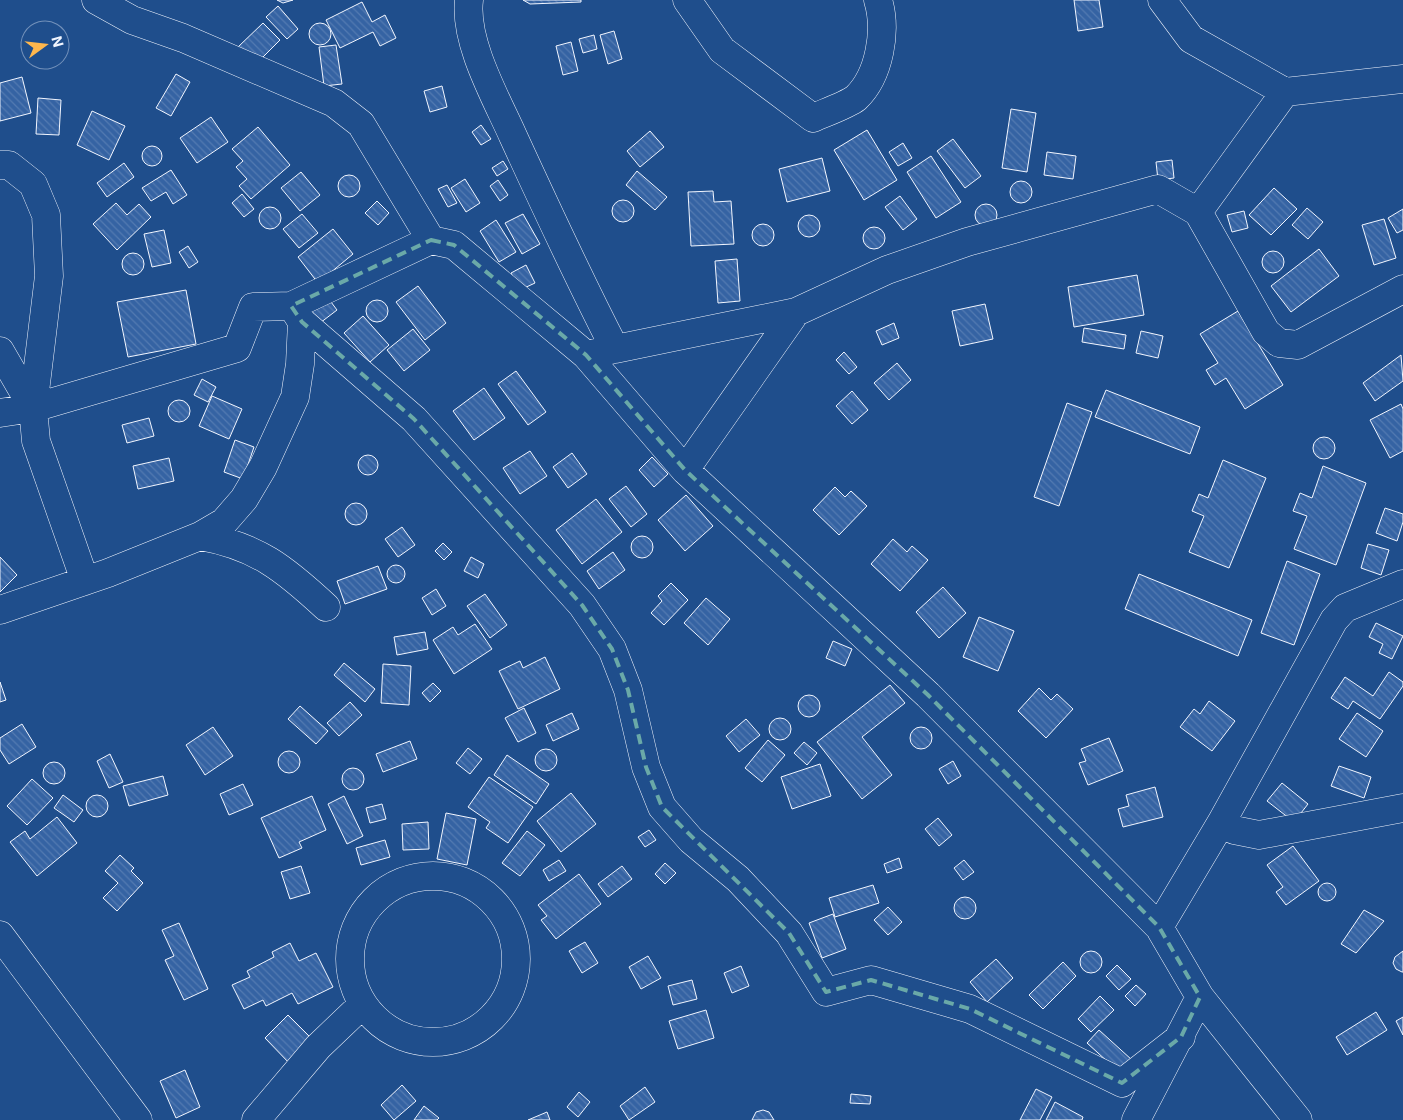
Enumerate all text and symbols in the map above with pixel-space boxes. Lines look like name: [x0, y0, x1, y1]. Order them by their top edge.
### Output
north arrow: [20, 20, 70, 70]
text: N: [48, 34, 68, 49]

